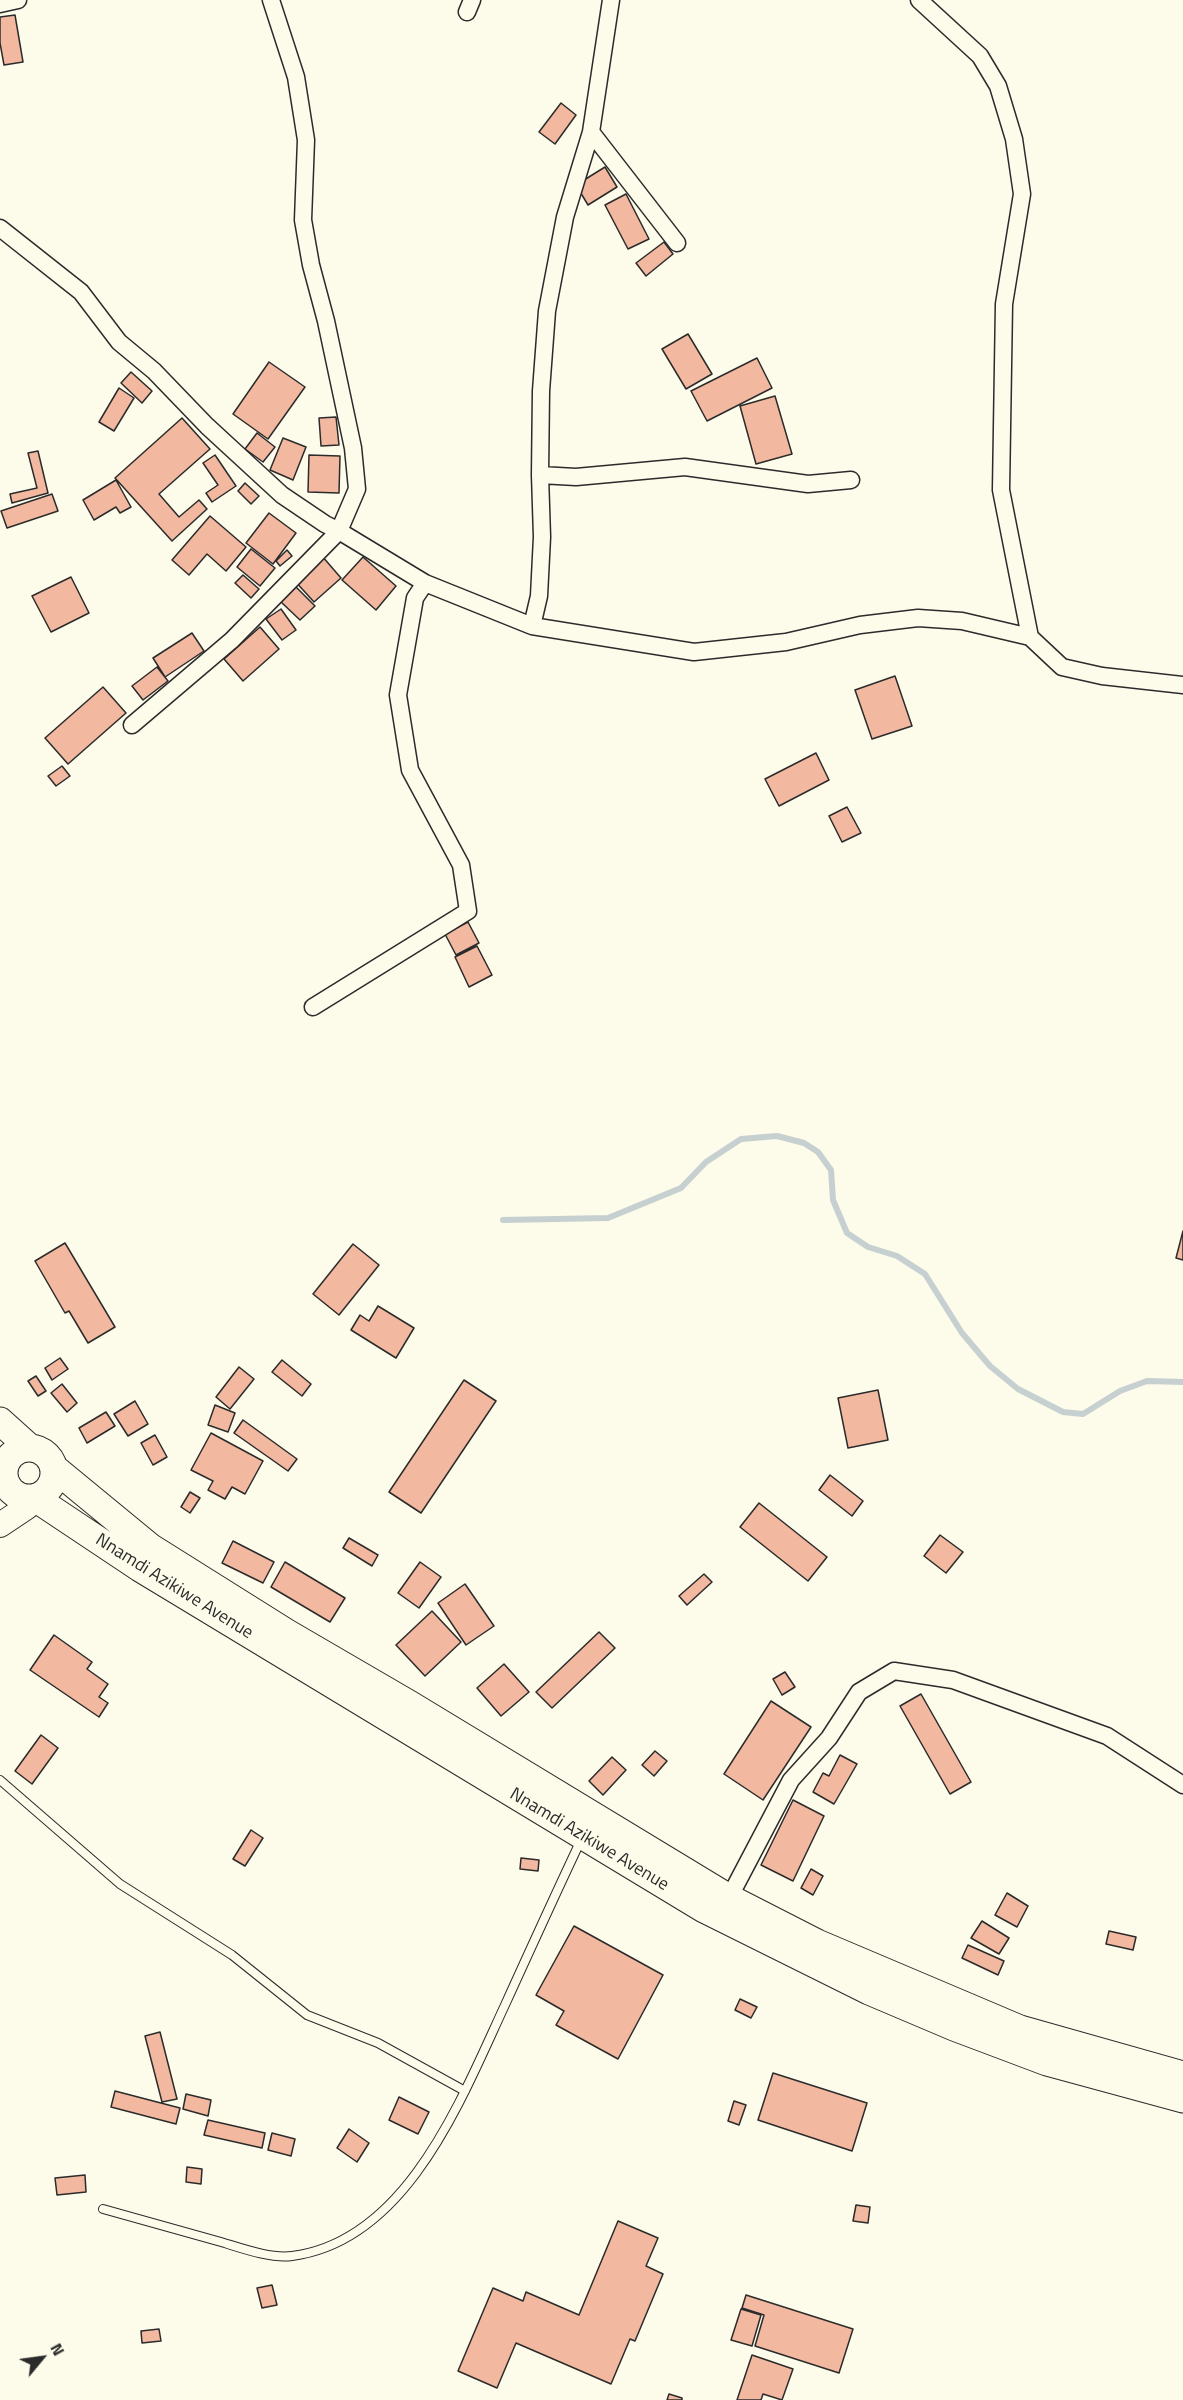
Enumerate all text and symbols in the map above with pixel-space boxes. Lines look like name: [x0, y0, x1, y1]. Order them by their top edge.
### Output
street label: Nnamdi Azikiwe Avenue: [91, 1530, 257, 1644]
street label: Nnamdi Azikiwe Avenue: [506, 1784, 672, 1896]
north arrow: [12, 2328, 72, 2388]
text: N: [45, 2339, 71, 2360]

